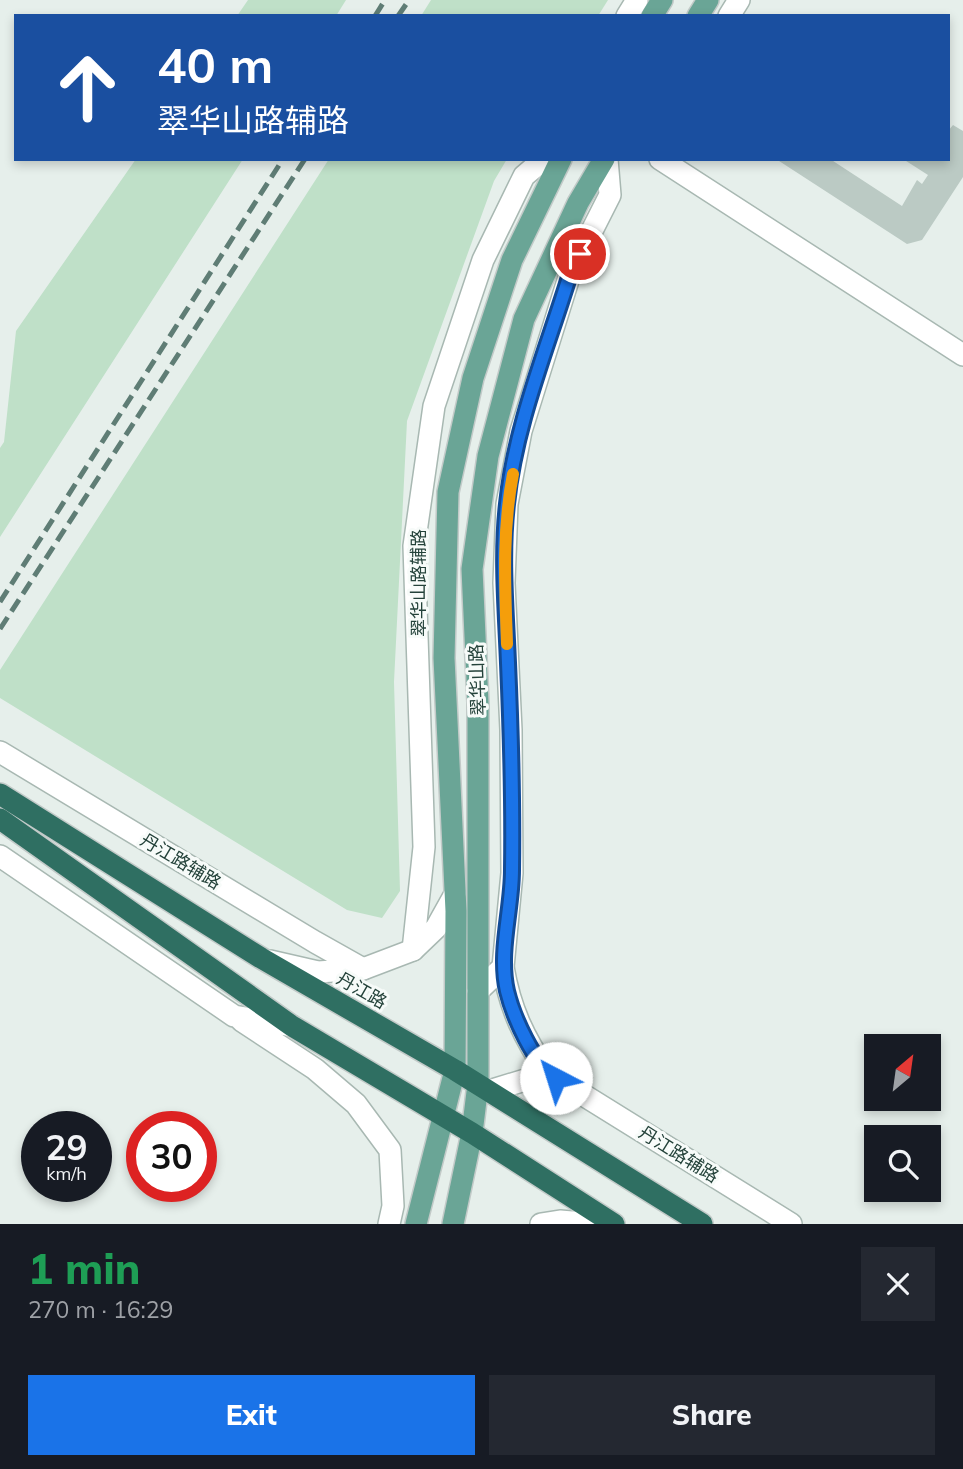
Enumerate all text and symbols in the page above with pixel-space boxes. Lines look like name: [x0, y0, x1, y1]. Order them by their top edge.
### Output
text: 40 m: [157, 34, 273, 95]
icon: ahead: [42, 42, 133, 133]
text: 翠华山路辅路: [157, 100, 349, 140]
pin: [550, 224, 610, 284]
icon: arrive: [561, 235, 599, 273]
street label: 翠华山路辅路: [407, 529, 430, 637]
street label: 翠华山路: [464, 644, 490, 716]
street label: 丹江路辅路: [137, 828, 225, 894]
street label: 丹江路: [333, 967, 391, 1013]
north arrow: [864, 1034, 942, 1111]
map controls: [864, 1034, 941, 1202]
position arrow: [519, 1041, 593, 1115]
speed limit sign: 30: [126, 1111, 217, 1202]
street label: 丹江路辅路: [635, 1120, 723, 1188]
text: 29: [45, 1125, 88, 1169]
button: search: [864, 1125, 941, 1202]
text: km/h: [46, 1162, 87, 1185]
text: 1 min: [28, 1242, 141, 1295]
button: close: [861, 1247, 935, 1321]
text: 270 m · 16:29: [28, 1295, 173, 1324]
button: Exit: [28, 1375, 475, 1455]
button: Share: [489, 1375, 935, 1455]

